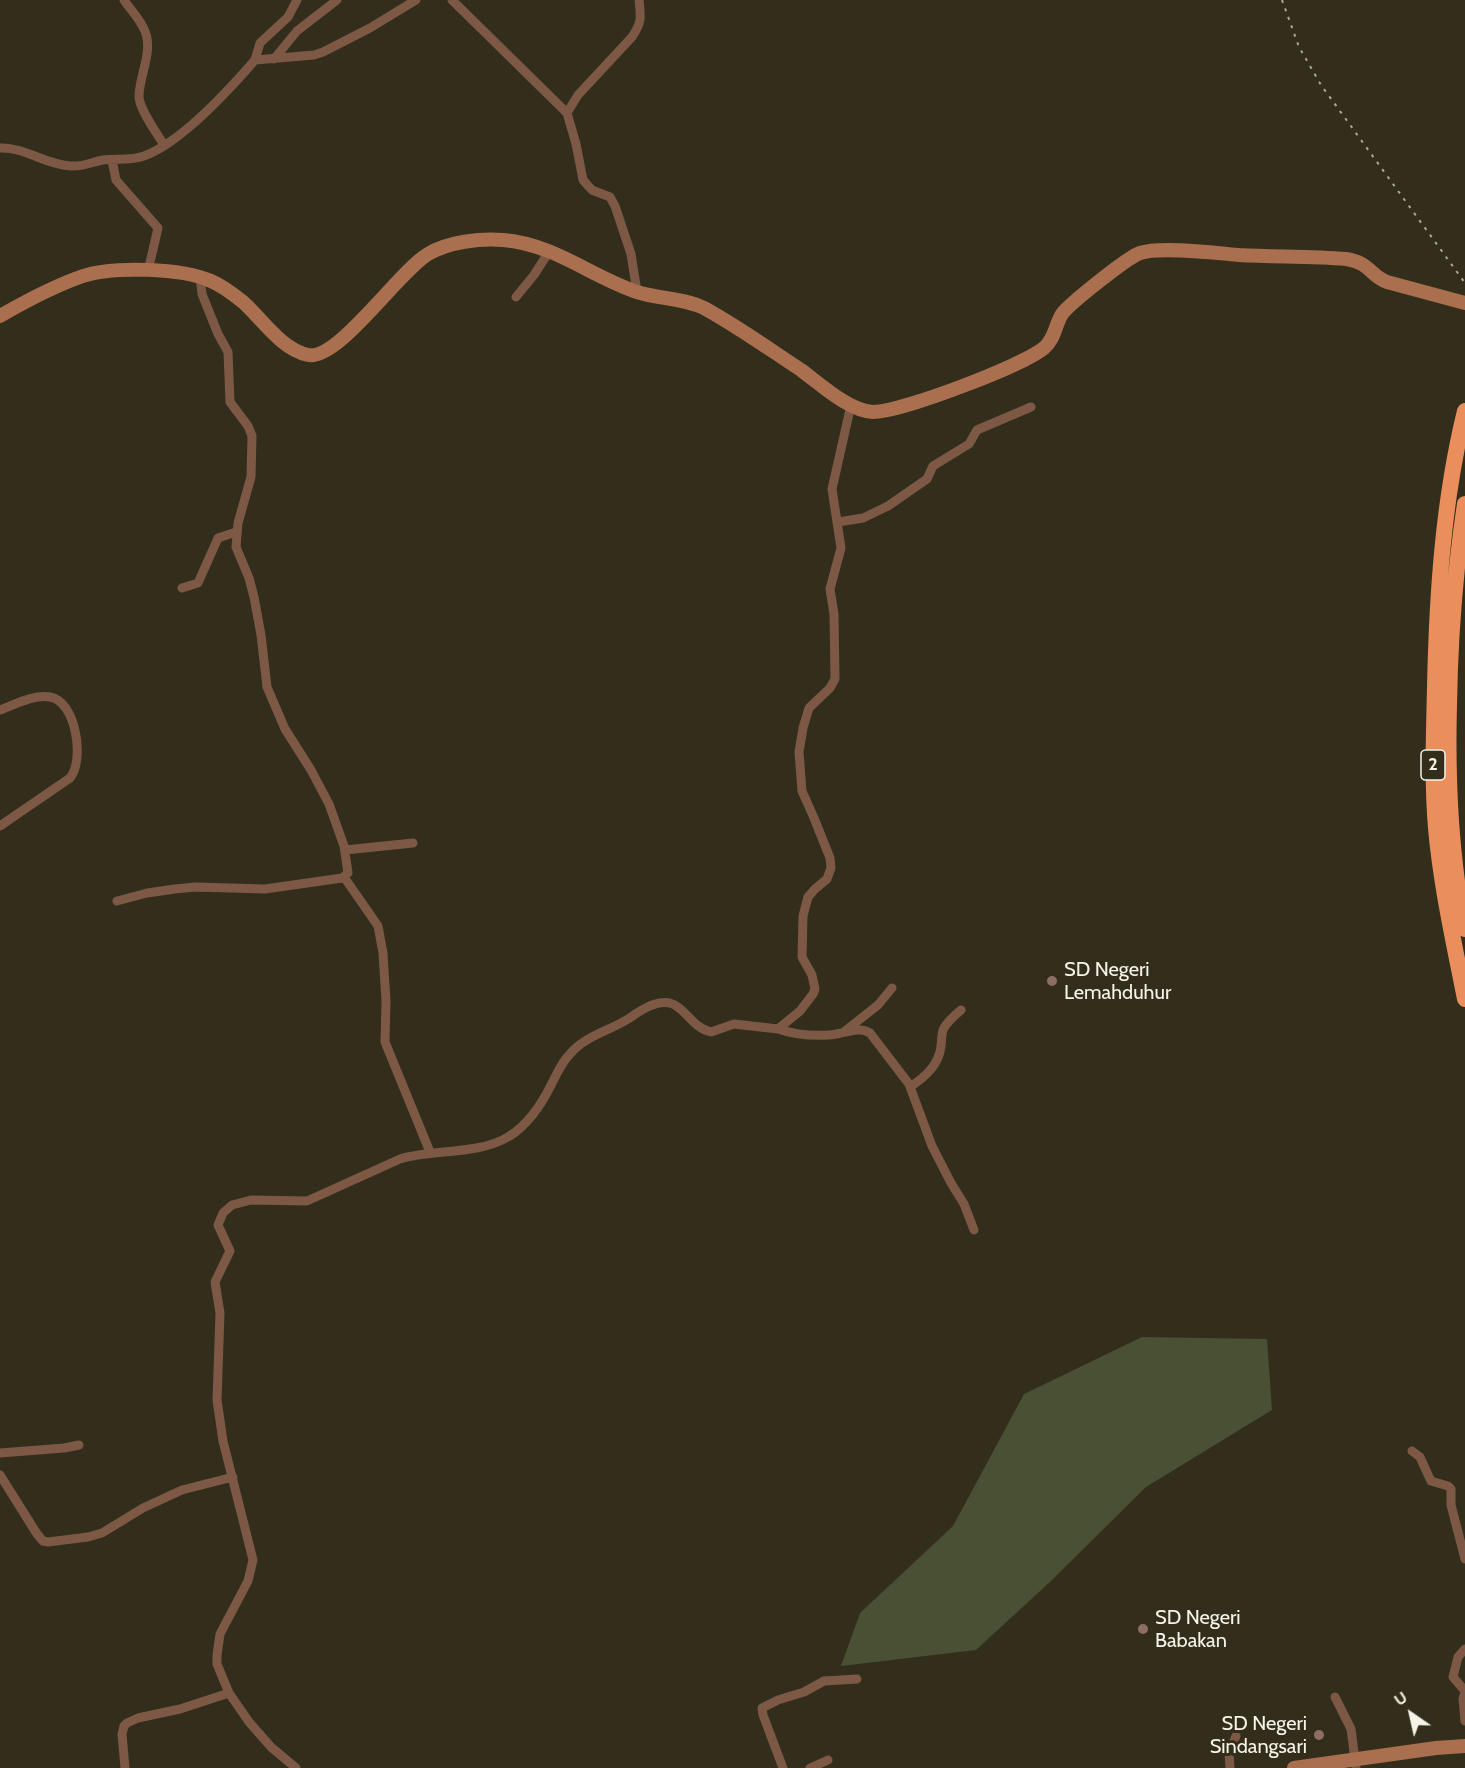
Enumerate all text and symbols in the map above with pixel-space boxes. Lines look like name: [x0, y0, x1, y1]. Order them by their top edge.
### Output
road number: 2: [1421, 750, 1445, 780]
place label: SD Negeri Lemahduhur: [1064, 958, 1171, 1005]
marker: SD Negeri Lemahduhur: [1045, 974, 1059, 988]
place label: SD Negeri Babakan: [1155, 1606, 1241, 1653]
marker: SD Negeri Babakan: [1136, 1622, 1150, 1636]
north arrow: [1381, 1684, 1441, 1744]
text: U: [1391, 1688, 1411, 1710]
place label: SD Negeri Sindangsari: [1210, 1712, 1307, 1759]
marker: SD Negeri Sindangsari: [1312, 1728, 1326, 1742]

